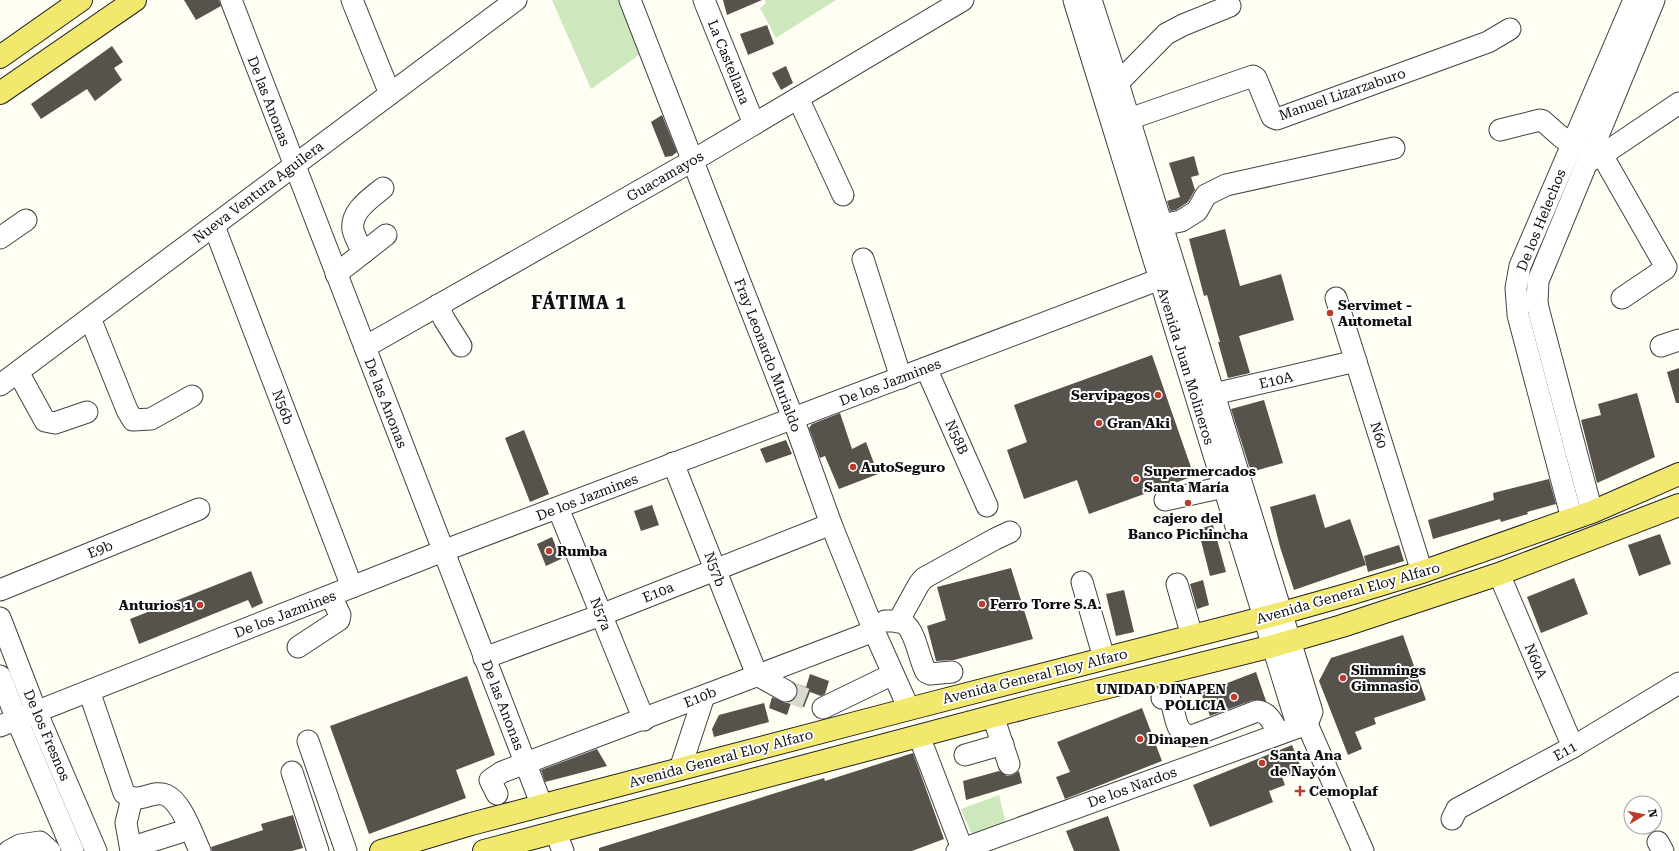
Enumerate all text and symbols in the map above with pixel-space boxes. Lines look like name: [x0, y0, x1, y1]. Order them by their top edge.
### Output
street label: La Castellana: [705, 17, 753, 107]
street label: De las Anonas: [245, 54, 294, 148]
street label: Manuel Lizarzaburo: [1277, 65, 1407, 123]
street label: Nueva Ventura Aguilera: [190, 138, 327, 246]
street label: Guacamayos: [624, 147, 707, 204]
street label: De los Helechos: [1513, 166, 1569, 273]
street label: Fray Leonardo Murialdo: [731, 276, 805, 434]
street label: Avenida Juan Molineros: [1154, 286, 1218, 447]
district label: FÁTIMA 1: [531, 291, 627, 313]
place label: Servimet - Autometal: [1338, 297, 1412, 329]
marker: Servimet - Autometal: [1325, 308, 1335, 318]
street label: De los Jazmines: [837, 355, 943, 409]
street label: De las Anonas: [362, 356, 411, 450]
street label: E10A: [1257, 368, 1295, 392]
street label: N56b: [269, 387, 297, 427]
place label: Servipagos: [1071, 387, 1150, 403]
marker: Servipagos: [1153, 390, 1163, 400]
place label: Gran Aki: [1107, 415, 1170, 431]
street label: N58B: [942, 417, 972, 457]
marker: Gran Aki: [1094, 418, 1104, 428]
street label: N60: [1367, 420, 1391, 450]
place label: AutoSeguro: [861, 459, 945, 475]
marker: AutoSeguro: [848, 462, 858, 472]
place label: Supermercados Santa María: [1144, 463, 1256, 495]
street label: De los Jazmines: [534, 470, 640, 524]
marker: Supermercados Santa María: [1131, 474, 1141, 484]
marker: cajero del Banco Pichincha: [1183, 498, 1193, 508]
place label: cajero del Banco Pichincha: [1128, 510, 1249, 542]
street label: E9b: [85, 537, 115, 561]
place label: Rumba: [557, 543, 608, 559]
marker: Rumba: [544, 546, 554, 556]
street label: N57b: [701, 549, 729, 589]
street label: Avenida General Eloy Alfaro: [1255, 559, 1441, 627]
street label: E10a: [640, 578, 676, 605]
street label: De los Jazmines: [232, 587, 338, 641]
street label: N57a: [587, 595, 615, 633]
place label: Ferro Torre S.A.: [990, 596, 1102, 612]
place label: Anturios 1: [119, 597, 192, 613]
marker: Ferro Torre S.A.: [977, 599, 987, 609]
marker: Anturios 1: [195, 600, 205, 610]
street label: N60A: [1521, 641, 1551, 681]
street label: Avenida General Eloy Alfaro: [941, 645, 1129, 707]
street label: De las Anonas: [479, 658, 528, 752]
place label: Slimmings Gimnasio: [1351, 662, 1426, 694]
marker: Slimmings Gimnasio: [1338, 673, 1348, 683]
place label: UNIDAD DINAPEN POLICIA: [1096, 681, 1226, 713]
street label: E10b: [681, 683, 719, 711]
street label: De los Fresnos: [21, 687, 74, 783]
marker: UNIDAD DINAPEN POLICIA: [1229, 692, 1239, 702]
street label: Avenida General Eloy Alfaro: [627, 726, 815, 790]
place label: Dinapen: [1148, 731, 1209, 747]
marker: Dinapen: [1135, 734, 1145, 744]
street label: E11: [1550, 738, 1580, 764]
place label: Santa Ana de Nayón: [1270, 747, 1343, 779]
marker: Santa Ana de Nayón: [1257, 758, 1267, 768]
street label: De los Nardos: [1085, 763, 1179, 811]
place label: Cemoplaf: [1309, 783, 1379, 799]
marker: Cemoplaf: [1294, 785, 1306, 797]
north arrow: [1623, 795, 1663, 835]
text: N: [1645, 808, 1660, 819]

